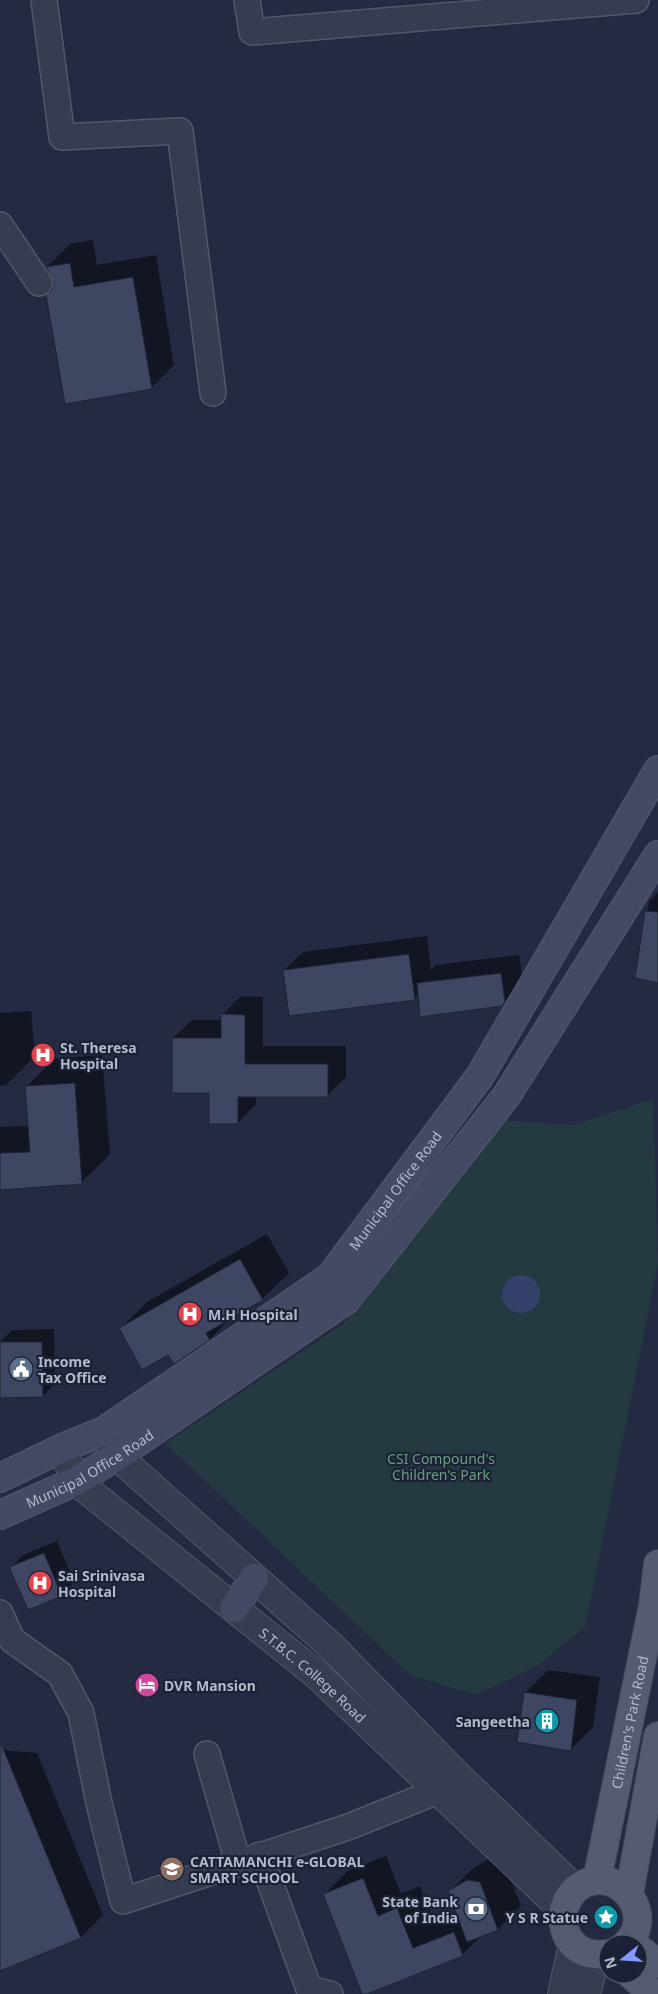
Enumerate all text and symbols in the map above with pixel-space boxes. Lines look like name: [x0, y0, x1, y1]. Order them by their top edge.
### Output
place label: St. Theresa Hospital: [60, 1038, 137, 1073]
hospital icon: St. Theresa Hospital: [30, 1042, 56, 1068]
street label: Municipal Office Road: [344, 1127, 445, 1254]
hospital icon: M.H Hospital: [177, 1301, 203, 1327]
place label: M.H Hospital: [208, 1305, 298, 1324]
place label: Income Tax Office: [38, 1352, 107, 1387]
public building icon: Income Tax Office: [8, 1356, 34, 1382]
street label: Municipal Office Road: [23, 1425, 157, 1512]
park label: CSI Compound's Children's Park: [387, 1449, 495, 1484]
place label: Sai Srinivasa Hospital: [58, 1566, 145, 1601]
hospital icon: Sai Srinivasa Hospital: [27, 1570, 53, 1596]
street label: S.T.B.C. College Road: [256, 1623, 370, 1727]
street label: Children's Park Road: [606, 1654, 652, 1790]
hotel icon: DVR Mansion: [134, 1672, 160, 1698]
place label: DVR Mansion: [164, 1676, 256, 1695]
building icon: Sangeetha: [534, 1708, 560, 1734]
place label: Sangeetha: [456, 1712, 530, 1731]
place label: CATTAMANCHI e-GLOBAL SMART SCHOOL: [190, 1852, 364, 1887]
school or university icon: CATTAMANCHI e-GLOBAL SMART SCHOOL: [159, 1856, 185, 1882]
place label: State Bank of India: [382, 1892, 458, 1927]
bank icon: State Bank of India: [463, 1896, 489, 1922]
place icon: Y S R Statue: [593, 1904, 619, 1930]
place label: Y S R Statue: [506, 1908, 588, 1927]
north arrow: [598, 1934, 648, 1984]
text: N: [599, 1955, 621, 1971]

